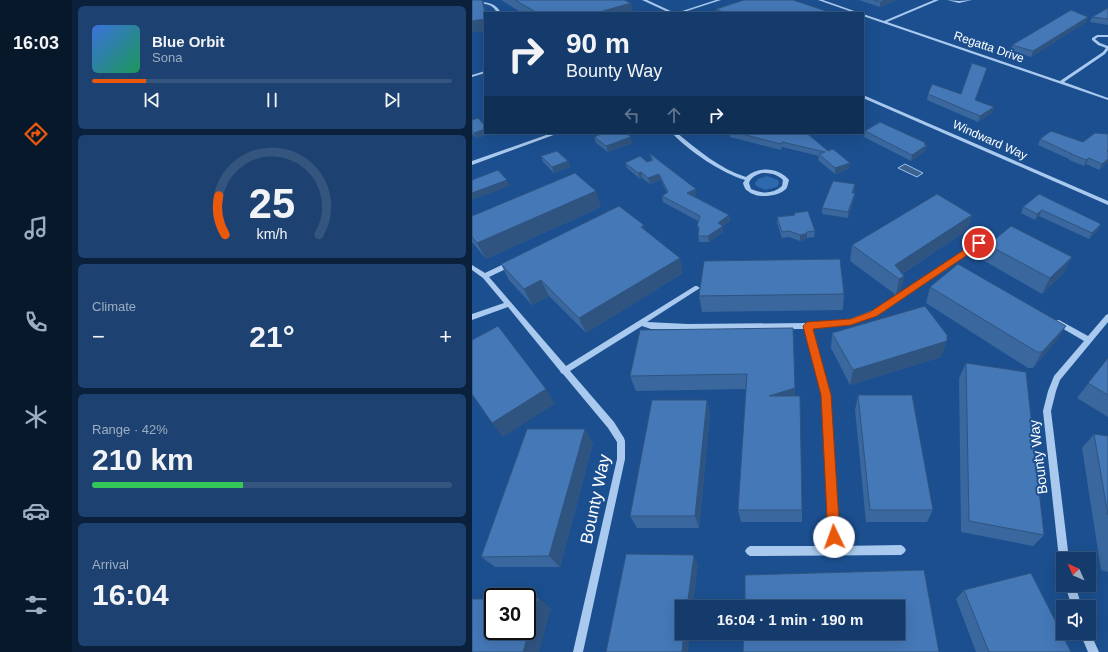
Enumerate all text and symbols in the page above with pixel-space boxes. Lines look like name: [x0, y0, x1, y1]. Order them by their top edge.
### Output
icon: right: [500, 28, 552, 80]
text: 90 m: [566, 28, 630, 59]
street label: Regatta Drive: [952, 28, 1026, 66]
text: 16:03: [13, 33, 59, 53]
text: Blue Orbit: [152, 33, 225, 50]
text: Sona: [152, 50, 182, 65]
text: Bounty Way: [566, 61, 662, 81]
icon: previous: [141, 89, 163, 111]
icon: pause: [261, 89, 283, 111]
icon: next: [381, 89, 403, 111]
icon: left: [621, 104, 643, 126]
icon: ahead: [663, 104, 685, 126]
icon: right: [705, 104, 727, 126]
street label: Windward Way: [950, 117, 1030, 163]
icon: directions: [22, 120, 50, 148]
text: 25: [249, 180, 295, 227]
icon: music: [22, 214, 50, 242]
text: km/h: [257, 225, 288, 241]
pin: [962, 226, 996, 260]
icon: arrive: [968, 232, 990, 254]
text: Climate: [92, 299, 136, 314]
icon: phone: [22, 308, 50, 336]
text: 21°: [249, 320, 295, 353]
text: −: [92, 324, 105, 349]
text: +: [439, 324, 452, 349]
icon: climate: [22, 403, 50, 431]
street label: Bounty Way: [1025, 419, 1051, 495]
text: Range · 42%: [92, 422, 168, 437]
text: 210 km: [92, 443, 194, 476]
street label: Bounty Way: [577, 452, 614, 546]
icon: car: [22, 497, 50, 525]
position arrow: [813, 516, 855, 558]
north arrow: [1056, 552, 1096, 592]
map controls: [1056, 552, 1096, 640]
text: Arrival: [92, 557, 129, 572]
text: 16:04: [92, 578, 169, 611]
speed limit sign: 30: [484, 588, 536, 640]
icon: filters: [22, 591, 50, 619]
button: sound: [1056, 600, 1096, 640]
text: 16:04 · 1 min · 190 m: [717, 611, 863, 628]

